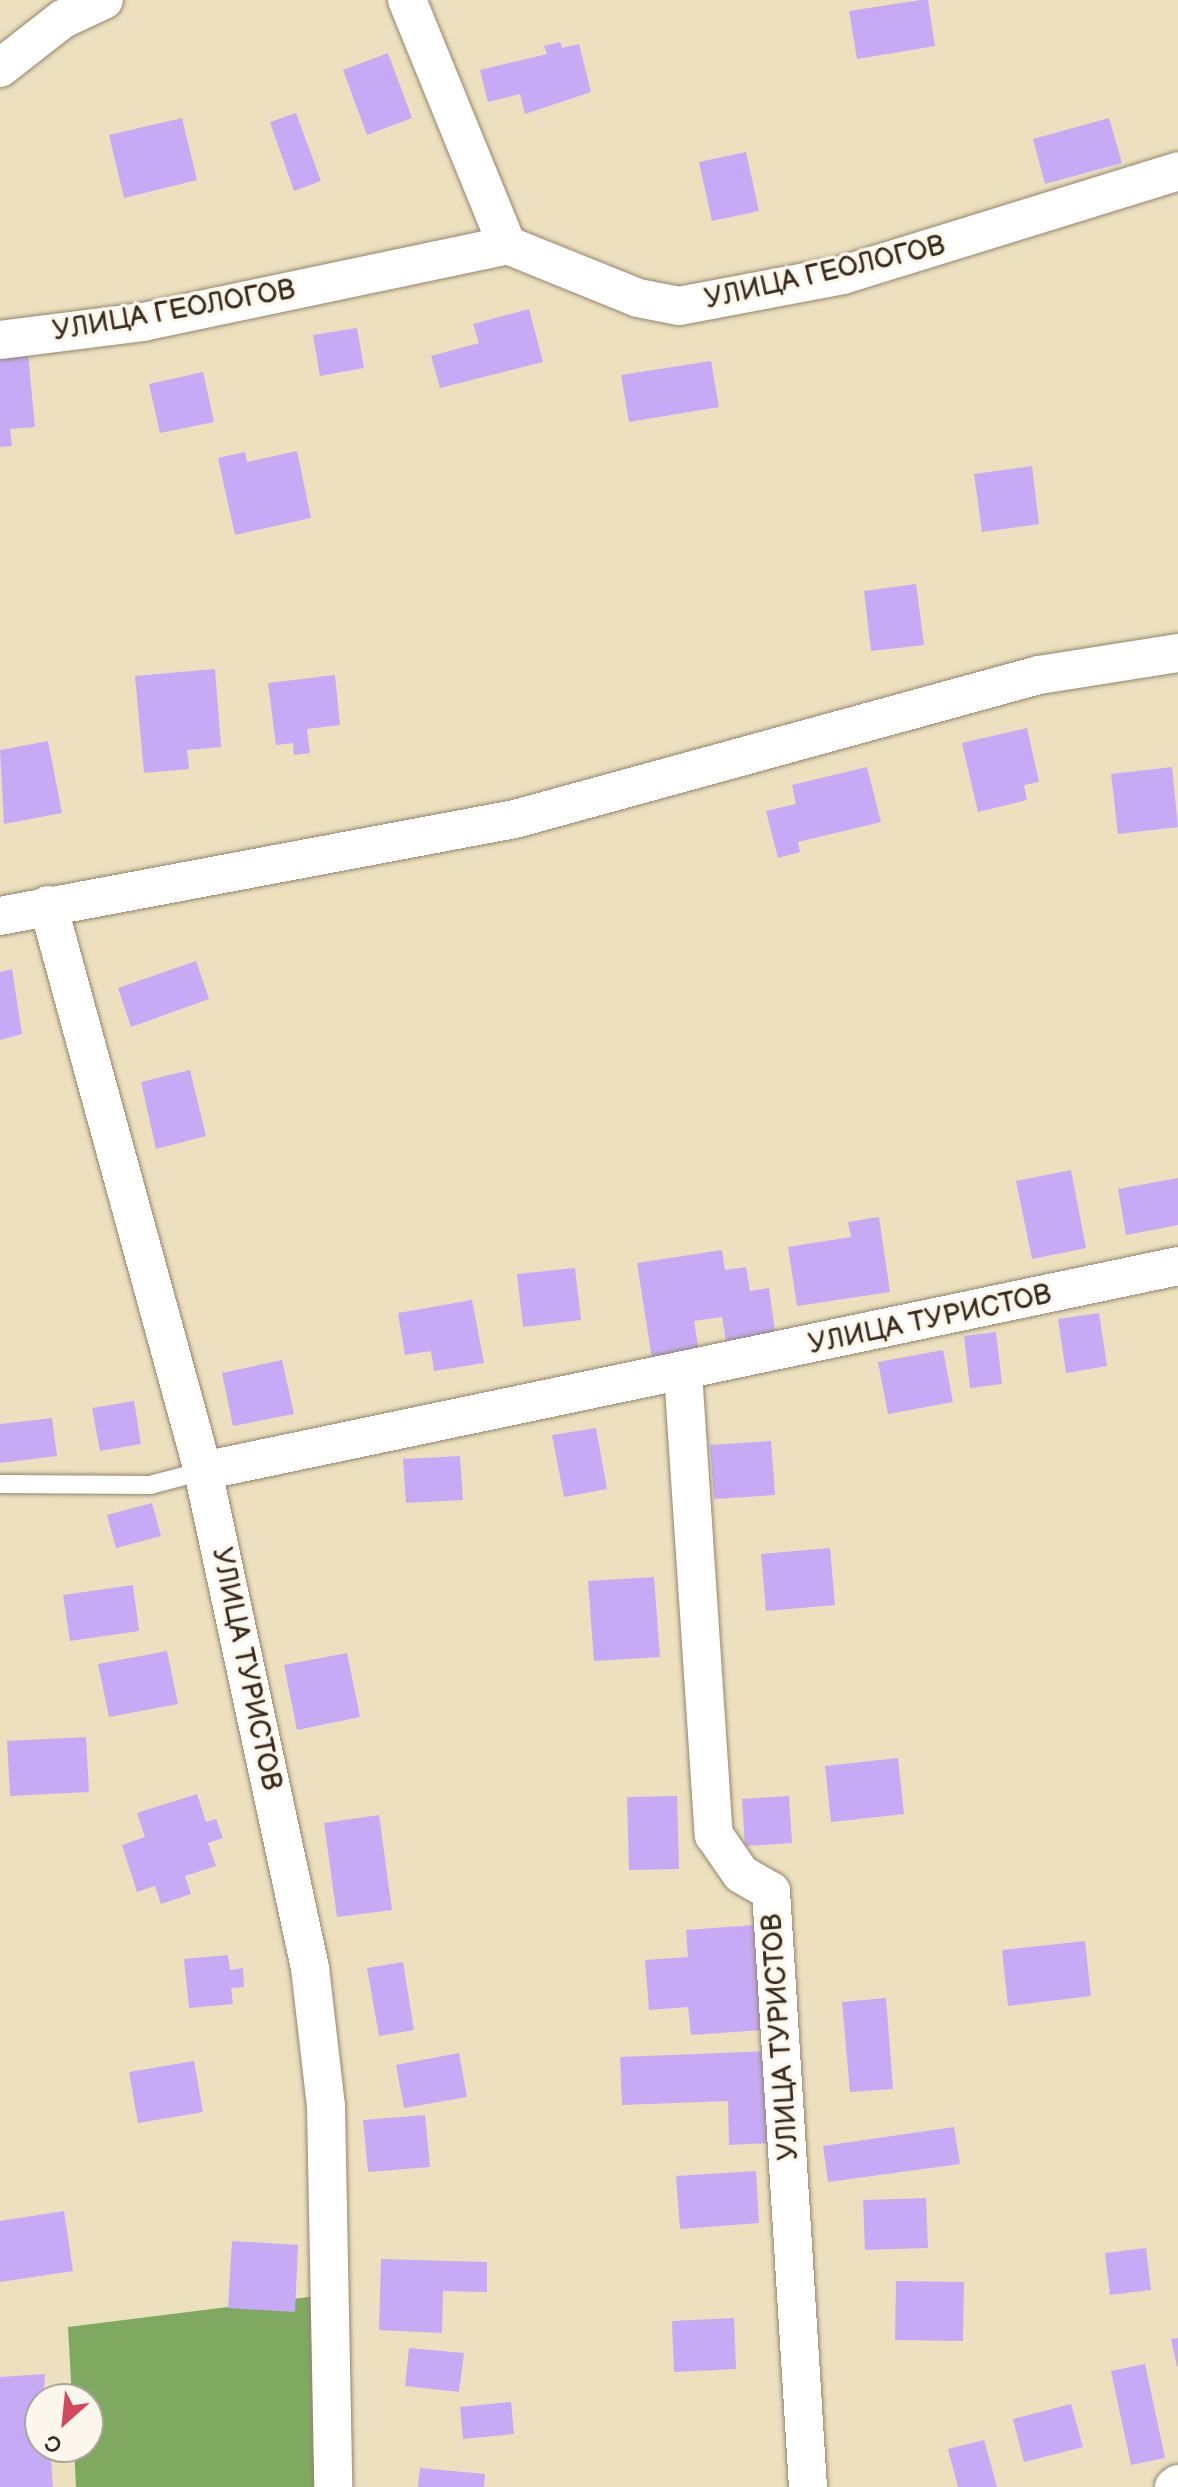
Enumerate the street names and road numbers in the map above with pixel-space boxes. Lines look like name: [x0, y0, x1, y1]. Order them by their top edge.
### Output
street label: УЛИЦА ГЕОЛОГОВ: [701, 229, 949, 317]
street label: УЛИЦА ГЕОЛОГОВ: [50, 273, 298, 349]
street label: УЛИЦА ТУРИСТОВ: [806, 1278, 1054, 1362]
street label: УЛИЦА ТУРИСТОВ: [204, 1545, 288, 1793]
street label: УЛИЦА ТУРИСТОВ: [756, 1912, 806, 2162]

